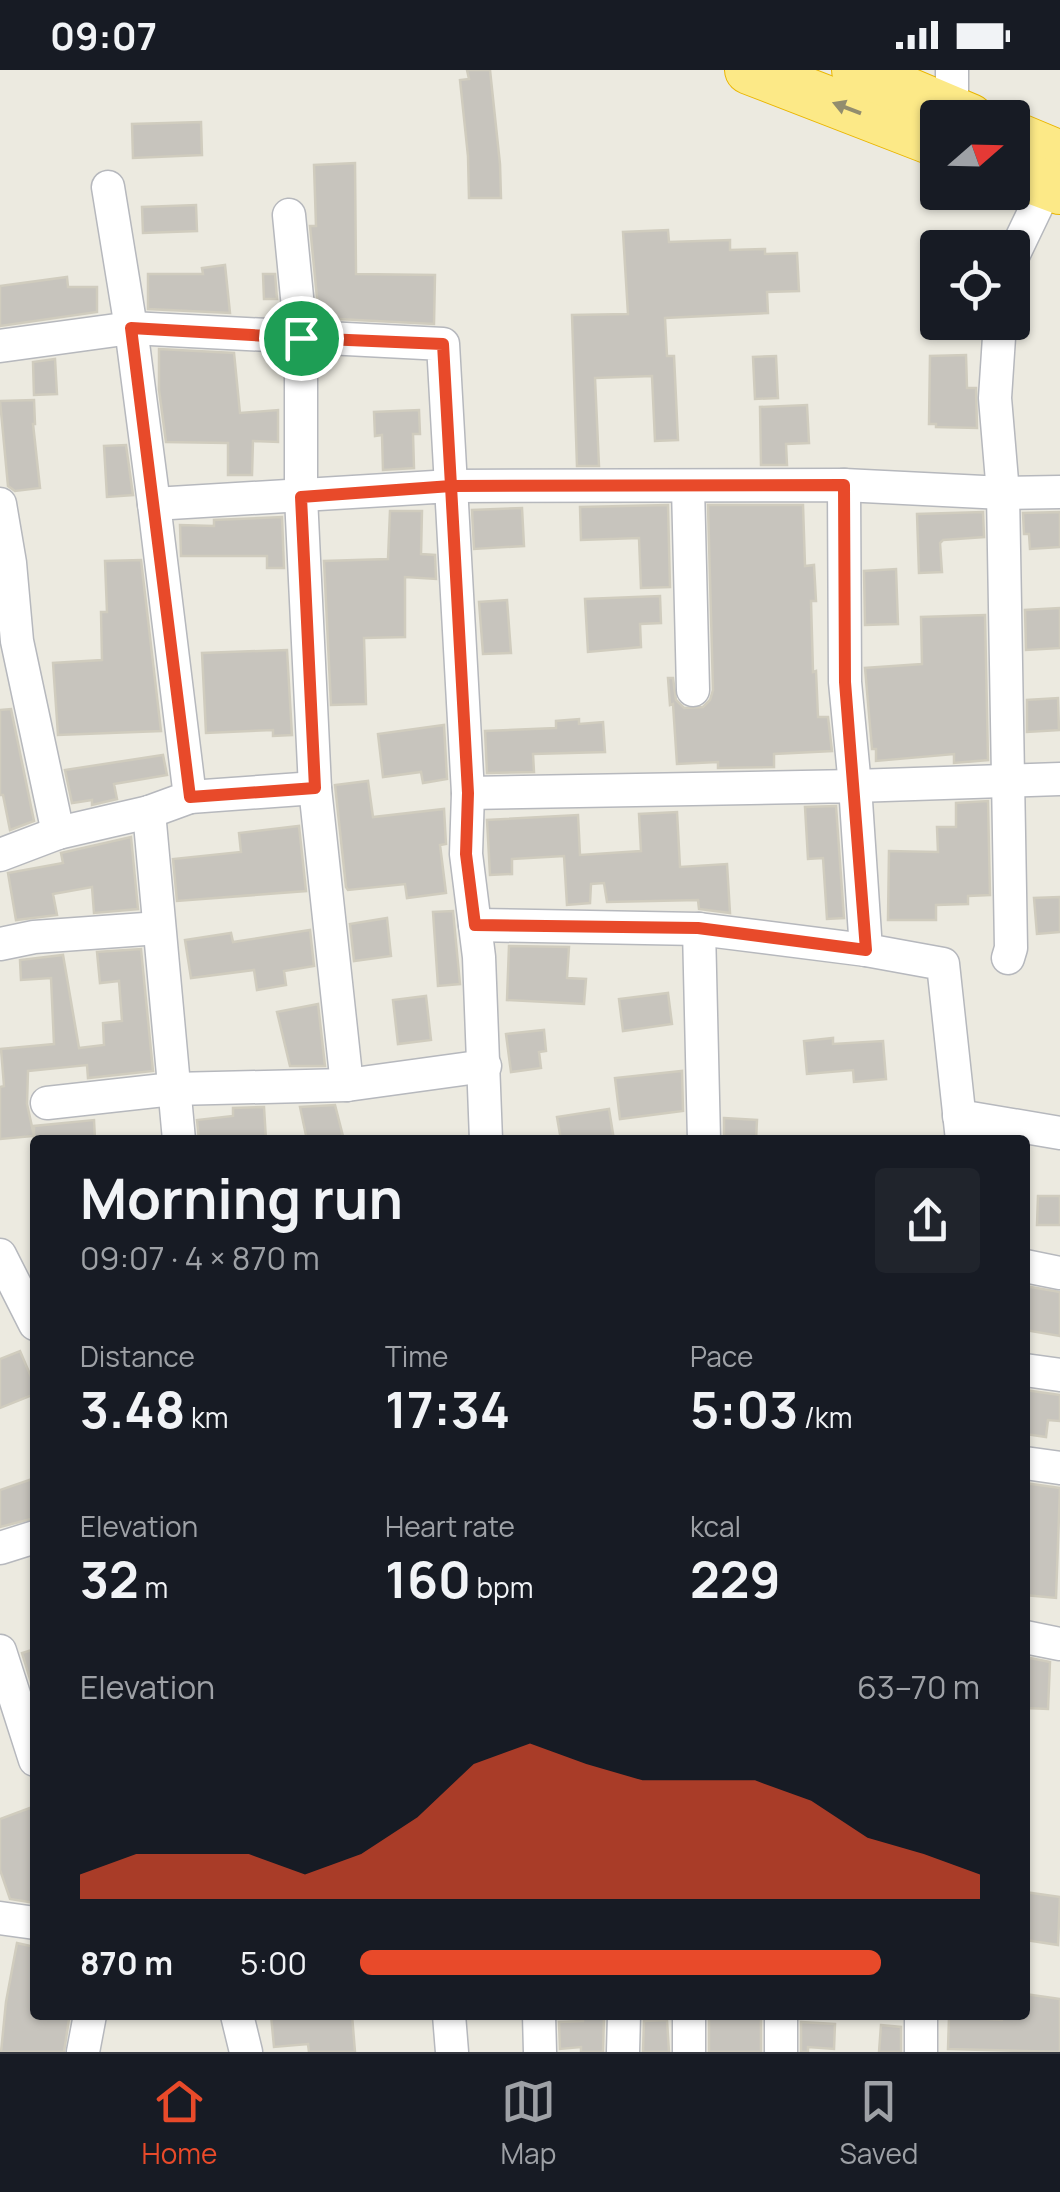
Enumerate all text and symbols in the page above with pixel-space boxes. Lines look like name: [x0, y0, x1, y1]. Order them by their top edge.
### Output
text: 09:07: [50, 9, 157, 61]
one-way arrow: [831, 99, 861, 115]
north arrow: [920, 100, 1030, 210]
map controls: [920, 100, 1030, 340]
button: locate: [920, 230, 1030, 340]
pin: [259, 296, 344, 381]
icon: arrive: [274, 311, 329, 366]
text: Morning run: [80, 1160, 403, 1236]
button: share: [875, 1168, 980, 1273]
text: 09:07 · 4 × 870 m: [80, 1236, 320, 1280]
text: Distance: [80, 1337, 195, 1375]
text: Time: [385, 1337, 448, 1375]
text: Pace: [690, 1337, 753, 1375]
text: 3.48: [80, 1375, 185, 1443]
text: 17:34: [385, 1375, 510, 1443]
text: 5:03: [690, 1375, 798, 1443]
text: km: [185, 1398, 229, 1436]
text: /km: [798, 1398, 853, 1436]
text: Elevation: [80, 1507, 198, 1545]
text: Heart rate: [385, 1507, 515, 1545]
text: kcal: [690, 1507, 741, 1545]
text: 32: [80, 1545, 139, 1613]
text: 160: [385, 1545, 471, 1613]
text: 229: [690, 1545, 781, 1613]
text: m: [139, 1568, 168, 1606]
text: bpm: [471, 1568, 533, 1606]
text: Elevation: [80, 1665, 215, 1709]
text: 63–70 m: [857, 1665, 980, 1709]
text: 870 m: [80, 1941, 173, 1985]
text: 5:00: [240, 1941, 307, 1985]
tab: Home: [142, 2074, 217, 2172]
tab: Map: [501, 2074, 556, 2172]
tab: Saved: [839, 2074, 918, 2172]

